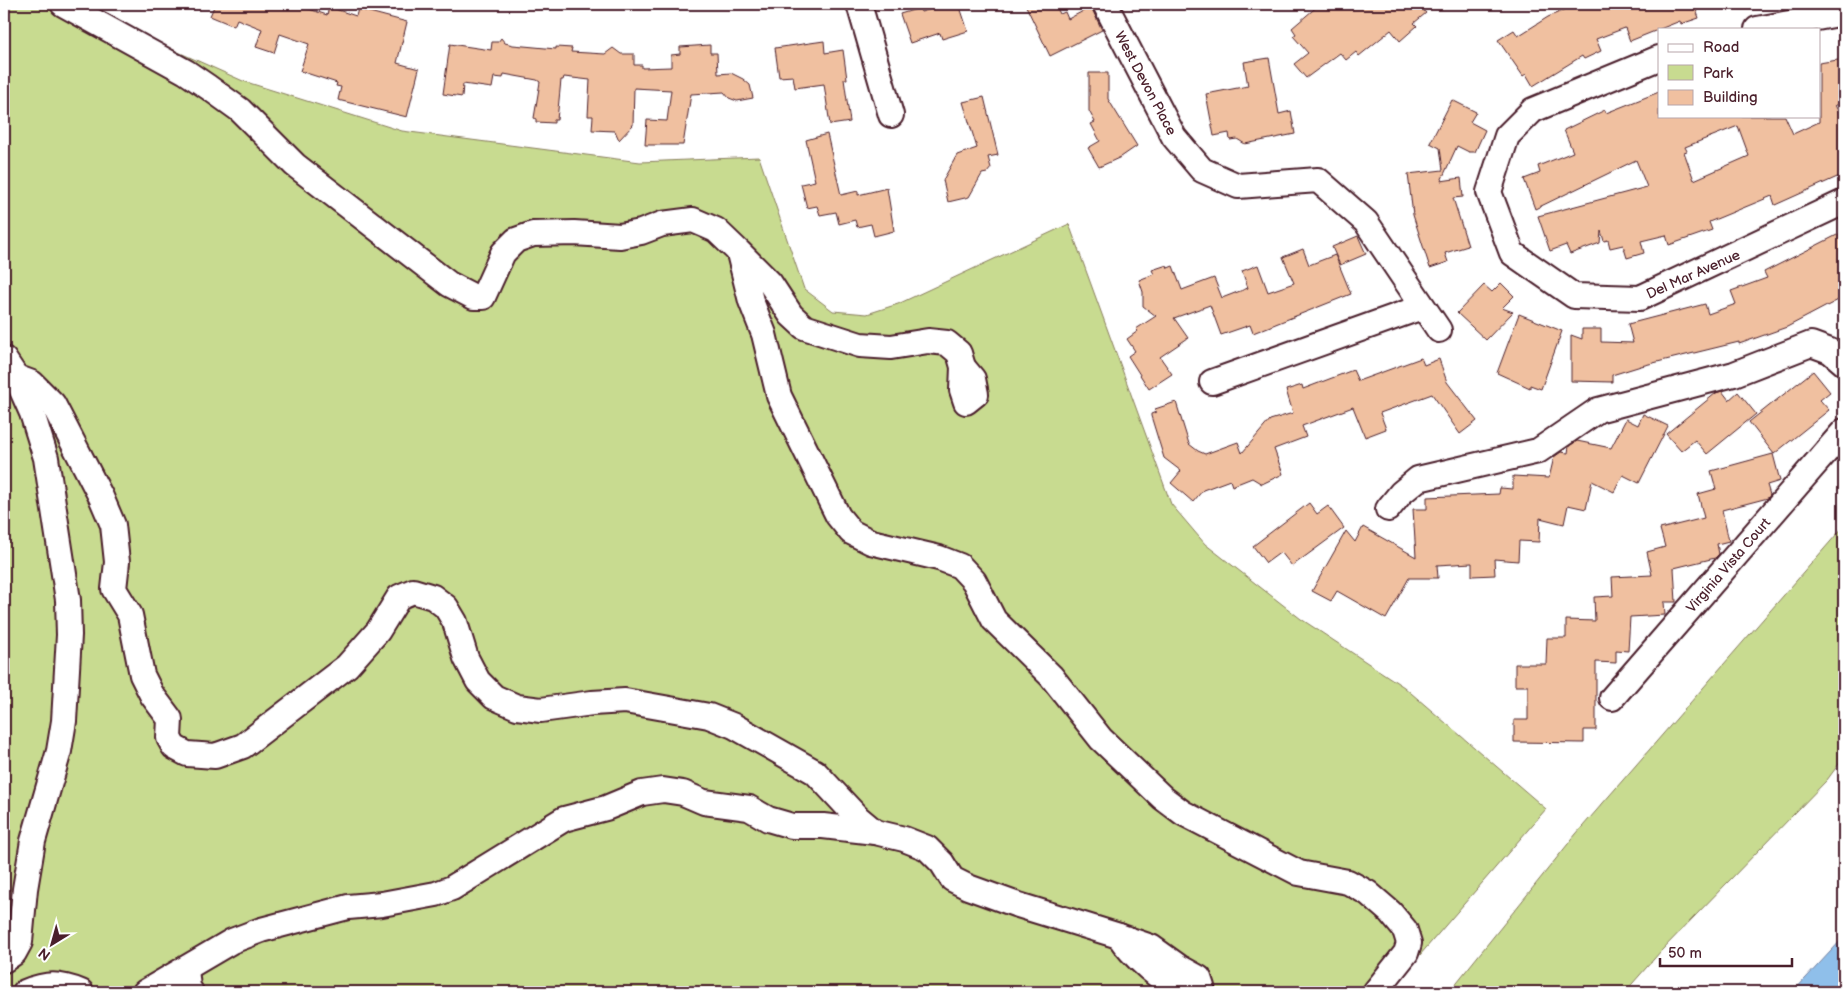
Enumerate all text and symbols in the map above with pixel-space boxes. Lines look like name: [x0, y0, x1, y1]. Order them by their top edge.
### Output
street label: West Devon Place: [1111, 28, 1180, 138]
legend: [1658, 28, 1820, 118]
text: Road: [1703, 38, 1739, 57]
text: Park: [1703, 64, 1734, 83]
text: Building: [1703, 88, 1758, 107]
street label: Del Mar Avenue: [1644, 246, 1743, 303]
street label: Virginia Vista Court: [1683, 514, 1775, 616]
north arrow: [28, 918, 78, 968]
scale bar: [1660, 936, 1793, 968]
text: N: [35, 944, 54, 964]
text: 50 m: [1668, 944, 1702, 963]

